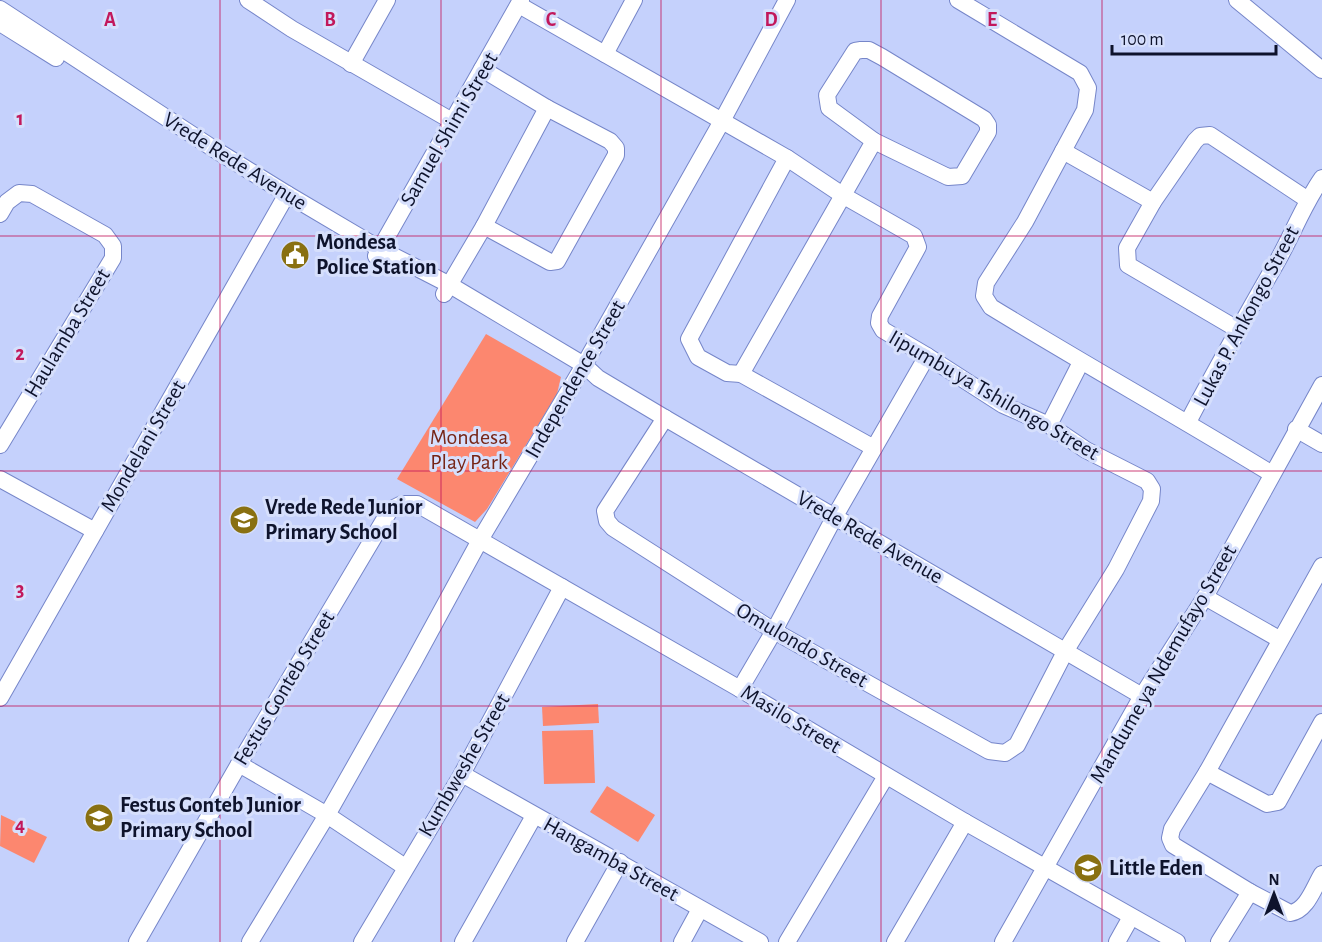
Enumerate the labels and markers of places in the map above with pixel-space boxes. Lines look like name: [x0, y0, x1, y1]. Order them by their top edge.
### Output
place label: Mondesa Police Station: [316, 231, 437, 278]
public building icon: Mondesa Police Station: [279, 239, 311, 271]
place label: Vrede Rede Junior Primary School: [265, 496, 423, 544]
school or university icon: Vrede Rede Junior Primary School: [228, 504, 260, 536]
place label: Festus Gonteb Junior Primary School: [120, 794, 301, 842]
school or university icon: Festus Gonteb Junior Primary School: [83, 802, 115, 834]
school or university icon: Little Eden: [1072, 852, 1104, 884]
place label: Little Eden: [1109, 857, 1203, 879]

